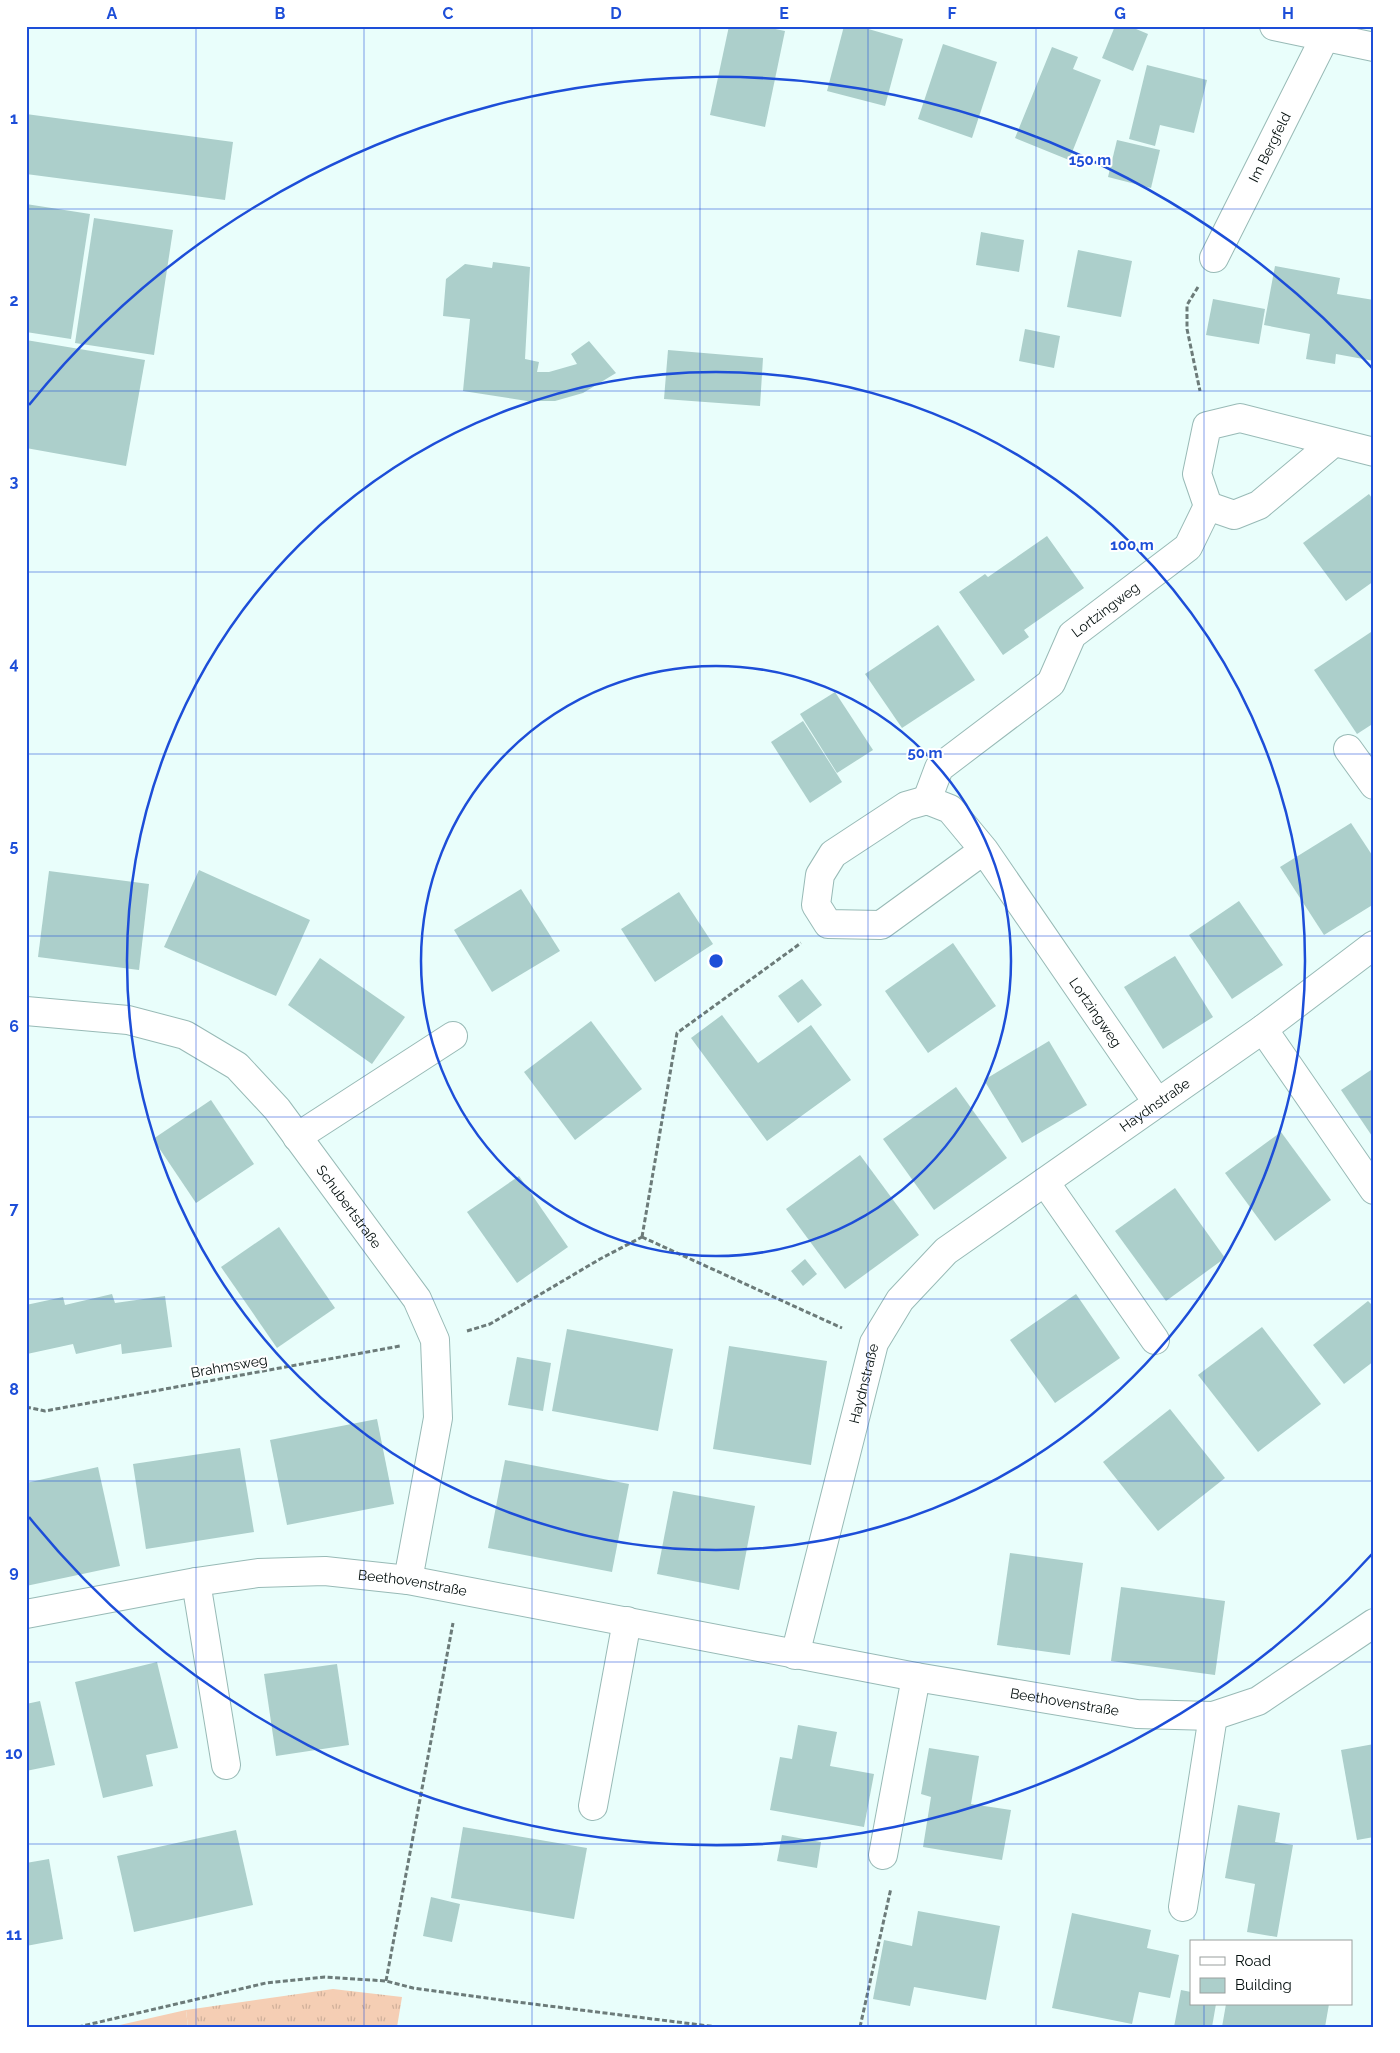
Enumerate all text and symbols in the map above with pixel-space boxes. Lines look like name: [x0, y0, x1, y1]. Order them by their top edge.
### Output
text: A: [107, 4, 118, 23]
text: B: [275, 4, 286, 23]
text: C: [443, 4, 454, 23]
text: D: [610, 4, 622, 23]
text: E: [779, 4, 789, 23]
text: F: [947, 4, 957, 23]
text: G: [1114, 4, 1126, 23]
text: H: [1282, 4, 1294, 23]
text: 1: [10, 109, 18, 128]
street label: Im Bergfeld: [1245, 110, 1294, 185]
text: 150 m: [1069, 151, 1111, 169]
text: 2: [9, 291, 19, 310]
text: 3: [10, 472, 19, 491]
text: 100 m: [1110, 536, 1154, 554]
street label: Lortzingweg: [1068, 579, 1142, 641]
text: 4: [9, 654, 19, 673]
text: 50 m: [907, 744, 943, 762]
text: 5: [10, 836, 19, 855]
centre of rings: [707, 952, 725, 970]
street label: Lortzingweg: [1066, 975, 1125, 1050]
text: 6: [9, 1017, 19, 1036]
street label: Haydnstraße: [1117, 1075, 1193, 1135]
street label: Schubertstraße: [313, 1162, 385, 1251]
text: 7: [10, 1199, 19, 1218]
street label: Haydnstraße: [846, 1342, 882, 1425]
street label: Brahmsweg: [189, 1351, 269, 1381]
text: 8: [9, 1380, 19, 1399]
text: 9: [9, 1562, 19, 1581]
street label: Beethovenstraße: [357, 1567, 468, 1599]
street label: Beethovenstraße: [1009, 1685, 1120, 1719]
text: 10: [5, 1744, 23, 1763]
text: 11: [6, 1925, 22, 1944]
legend: [1190, 1940, 1352, 2006]
text: Road: [1235, 1952, 1271, 1970]
text: Building: [1235, 1976, 1292, 1994]

